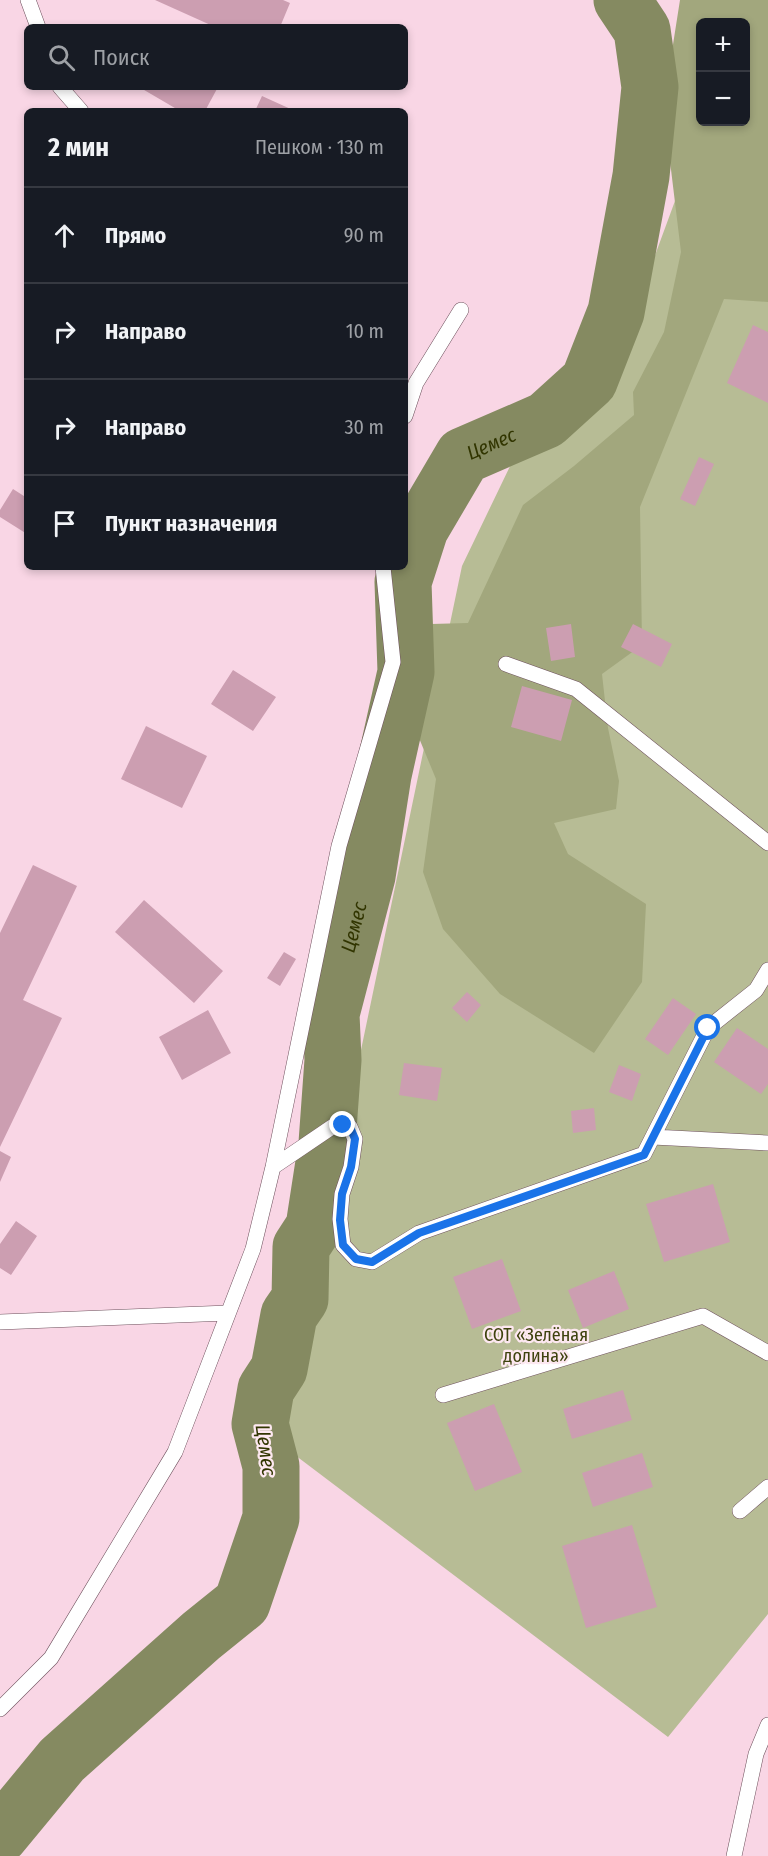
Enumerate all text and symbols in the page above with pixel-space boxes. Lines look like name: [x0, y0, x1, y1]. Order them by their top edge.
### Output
map controls: [696, 18, 750, 126]
button: +: [696, 18, 750, 72]
search box: [24, 24, 408, 90]
icon: search: [45, 41, 78, 74]
text: Поиск: [93, 44, 149, 71]
button: −: [696, 72, 750, 126]
text: 2 мин: [48, 132, 109, 163]
text: Пешком · 130 m: [255, 135, 384, 159]
icon: ahead: [48, 219, 81, 252]
text: Прямо: [105, 222, 166, 249]
text: 90 m: [344, 223, 384, 247]
icon: right: [48, 315, 81, 348]
text: Направо: [105, 318, 186, 345]
text: 10 m: [346, 319, 384, 343]
icon: right: [48, 411, 81, 444]
text: Направо: [105, 414, 186, 441]
text: 30 m: [344, 415, 384, 439]
water label: Цемес: [463, 422, 520, 465]
icon: arrive: [48, 507, 81, 540]
text: Пункт назначения: [105, 510, 277, 537]
water label: Цемес: [336, 899, 372, 955]
route start: [694, 1014, 720, 1040]
route end: [329, 1111, 355, 1137]
park label: СОТ «Зелёная долина»: [484, 1324, 588, 1367]
water label: Цемес: [251, 1423, 282, 1478]

